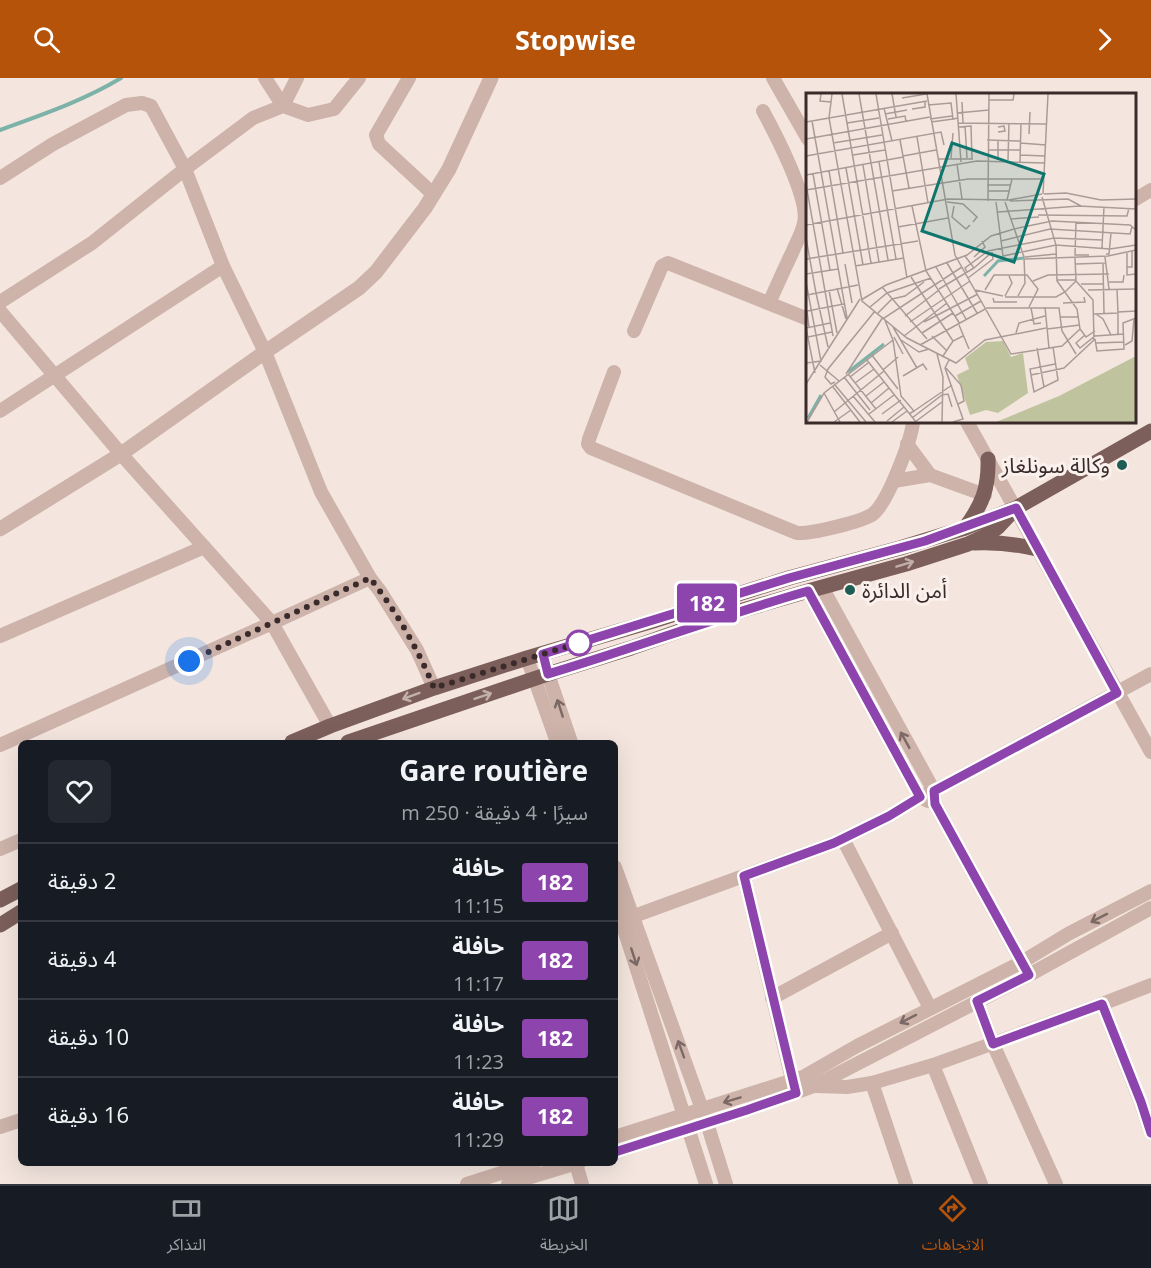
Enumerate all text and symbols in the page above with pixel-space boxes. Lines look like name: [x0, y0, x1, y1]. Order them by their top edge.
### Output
text: Stopwise: [515, 21, 636, 58]
icon: search: [30, 23, 63, 56]
icon: forward: [1088, 23, 1121, 56]
inset map: [806, 93, 1136, 423]
place label: وكالة سونلغاز: [1001, 451, 1110, 479]
marker: وكالة سونلغاز: [1115, 458, 1129, 472]
one-way arrow: [895, 558, 914, 569]
place label: أمن الدائرة: [862, 576, 947, 604]
marker: أمن الدائرة: [843, 583, 857, 597]
line badge: 182: [672, 584, 742, 622]
text: 182: [689, 589, 725, 617]
unlabelled marker: [566, 630, 592, 656]
your location: [174, 646, 204, 676]
one-way arrow: [473, 690, 491, 701]
one-way arrow: [403, 692, 421, 703]
one-way arrow: [553, 699, 564, 718]
one-way arrow: [899, 732, 911, 749]
text: Gare routière: [399, 751, 588, 789]
button: heart: [48, 760, 111, 823]
text: سيرًا · 4 دقيقة · 250 m: [401, 799, 588, 826]
text: حافلة: [452, 852, 504, 882]
text: 2 دقيقة: [48, 865, 116, 895]
text: 182: [537, 868, 573, 896]
text: 11:15: [453, 892, 504, 919]
one-way arrow: [1090, 913, 1108, 925]
text: حافلة: [452, 930, 504, 960]
text: 4 دقيقة: [48, 943, 116, 973]
text: 182: [537, 946, 573, 974]
one-way arrow: [629, 947, 640, 966]
text: 11:17: [453, 970, 504, 997]
text: حافلة: [452, 1008, 504, 1038]
one-way arrow: [900, 1014, 918, 1026]
text: 10 دقيقة: [48, 1021, 129, 1051]
text: 182: [537, 1024, 573, 1052]
one-way arrow: [674, 1040, 685, 1059]
text: 11:23: [453, 1048, 504, 1075]
text: حافلة: [452, 1086, 504, 1116]
one-way arrow: [722, 1095, 741, 1106]
text: 16 دقيقة: [48, 1099, 129, 1129]
text: 182: [537, 1102, 573, 1130]
text: 11:29: [453, 1126, 504, 1153]
tab: التذاكر: [167, 1192, 206, 1262]
tab: الخريطة: [540, 1192, 588, 1262]
tab: الاتجاهات: [922, 1192, 984, 1262]

